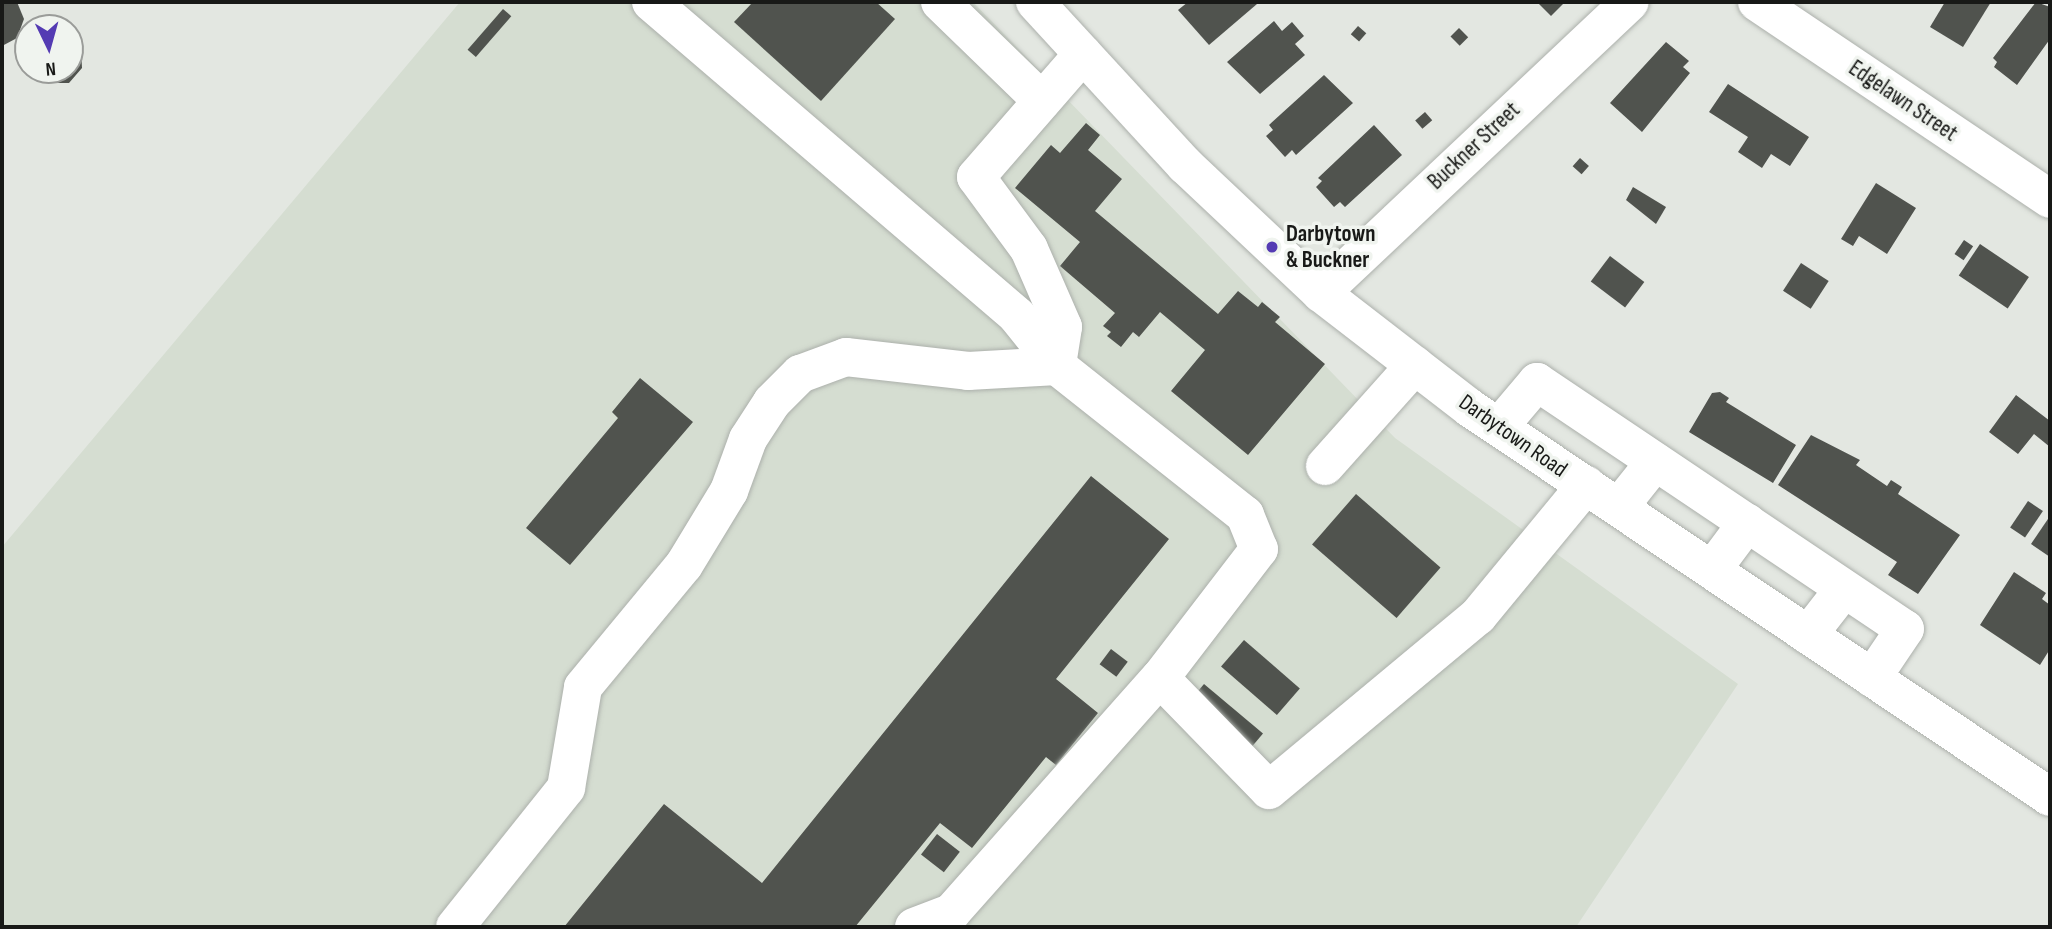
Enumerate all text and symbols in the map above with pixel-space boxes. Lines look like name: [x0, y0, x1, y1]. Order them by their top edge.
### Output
north arrow: [14, 14, 84, 84]
street label: Edgelawn Street: [1843, 55, 1963, 147]
text: N: [45, 57, 57, 80]
street label: Buckner Street: [1422, 96, 1526, 196]
place label: Darbytown & Buckner: [1286, 220, 1376, 274]
marker: Darbytown & Buckner: [1264, 239, 1280, 255]
street label: Darbytown Road: [1453, 389, 1573, 483]

